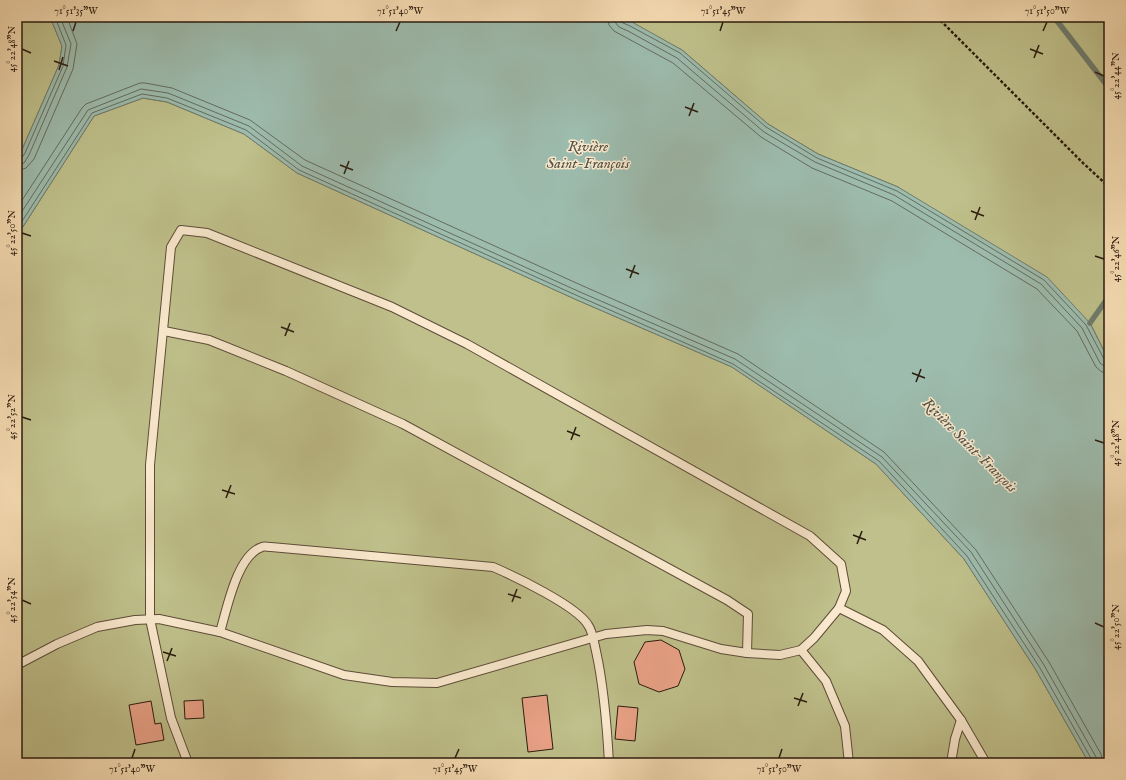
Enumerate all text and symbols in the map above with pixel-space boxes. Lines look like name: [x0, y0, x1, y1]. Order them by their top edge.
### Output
text: 71°51'35"W: [54, 5, 98, 18]
text: 71°51'40"W: [377, 5, 423, 18]
text: 71°51'45"W: [701, 5, 746, 18]
text: 71°51'50"W: [1025, 5, 1070, 18]
text: 45°22'48"N: [6, 26, 19, 72]
text: 45°22'44"N: [1110, 52, 1123, 100]
water label: Rivière Saint-François: [547, 137, 630, 173]
text: 45°22'50"N: [6, 210, 19, 256]
text: 45°22'46"N: [1110, 235, 1123, 282]
text: 45°22'52"N: [6, 394, 19, 440]
water label: Rivière Saint-François: [918, 394, 1022, 497]
text: 45°22'48"N: [1110, 420, 1123, 466]
text: 45°22'54"N: [6, 577, 19, 623]
text: 45°22'50"N: [1110, 604, 1123, 650]
text: 71°51'40"W: [109, 763, 155, 776]
text: 71°51'45"W: [433, 763, 478, 776]
text: 71°51'50"W: [757, 763, 802, 776]

